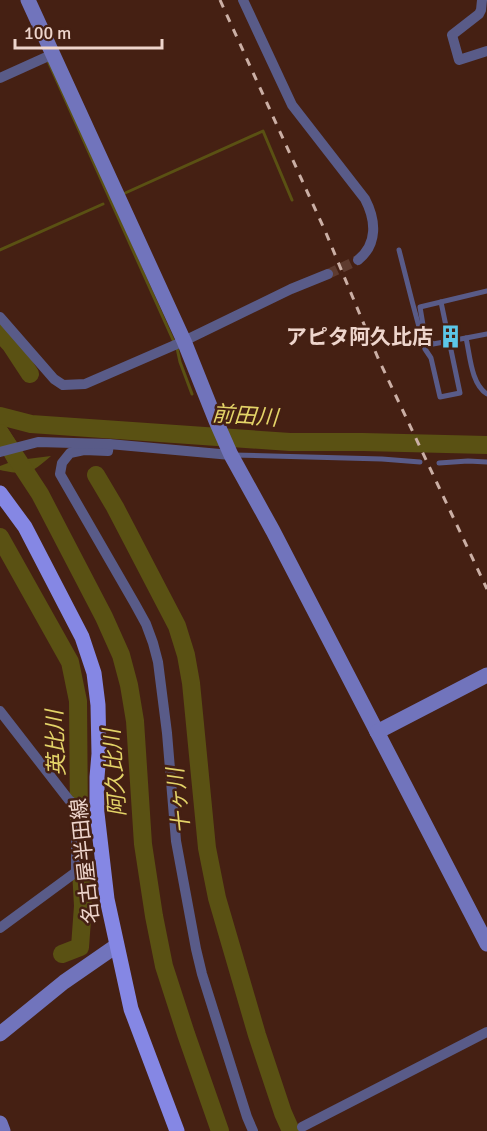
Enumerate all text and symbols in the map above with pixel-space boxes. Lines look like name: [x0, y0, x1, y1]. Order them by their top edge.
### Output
scale bar: [15, 12, 162, 50]
text: 100 m: [24, 22, 71, 44]
place label: アピタ阿久比店: [286, 324, 433, 350]
building icon: アピタ阿久比店: [438, 324, 464, 350]
water label: 前田川: [211, 400, 281, 431]
water label: 英比川: [41, 708, 70, 776]
water label: 阿久比川: [98, 726, 131, 818]
water label: 十ヶ川: [161, 765, 195, 835]
street label: 名古屋半田線: [65, 797, 105, 925]

